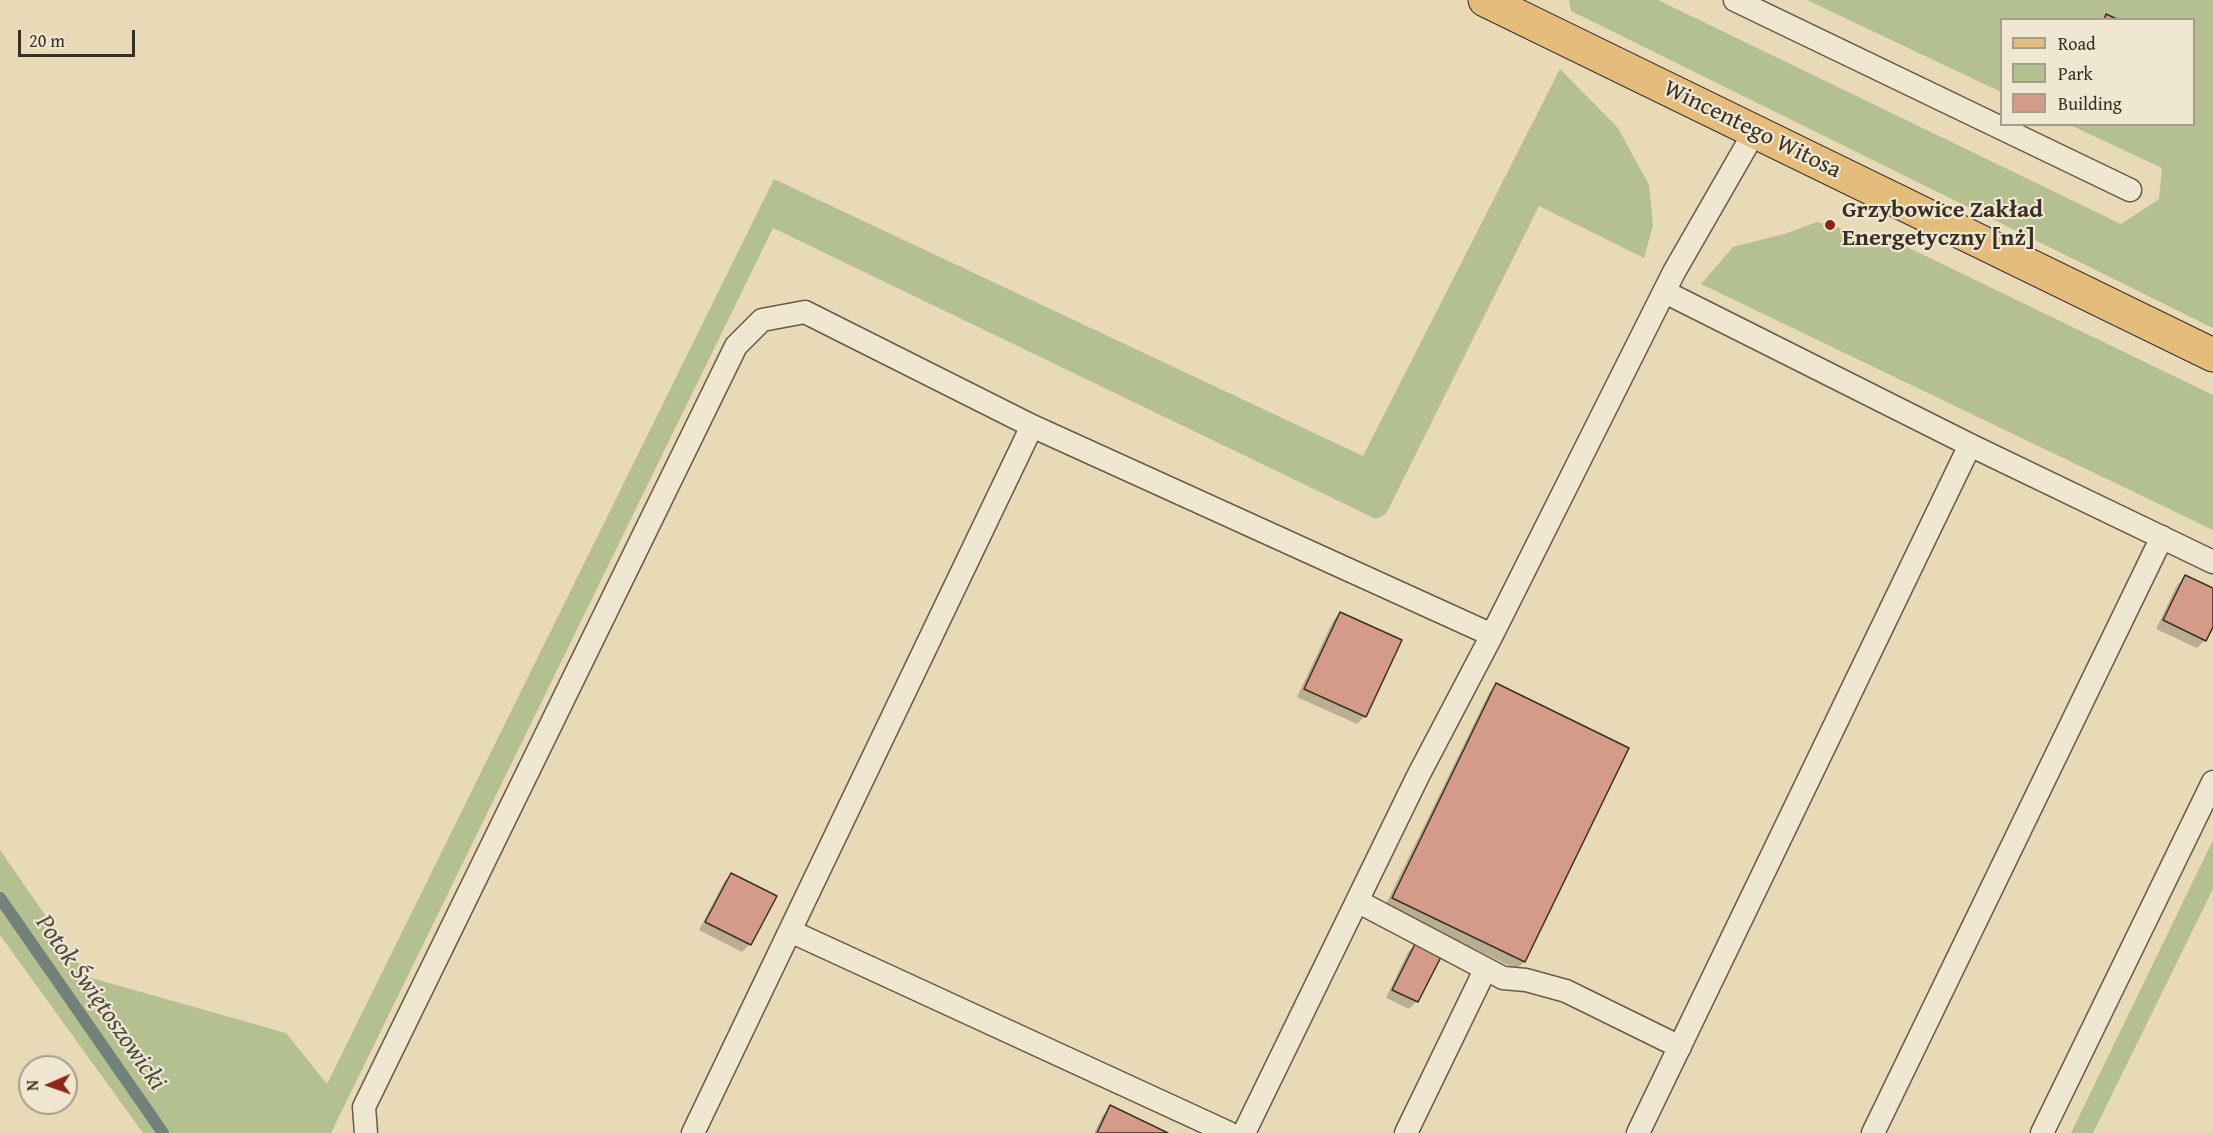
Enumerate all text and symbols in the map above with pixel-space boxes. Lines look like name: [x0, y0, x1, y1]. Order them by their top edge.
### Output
scale bar: [21, 18, 138, 56]
legend: [2000, 18, 2195, 126]
text: 20 m: [29, 27, 65, 54]
text: Road: [2058, 30, 2096, 57]
text: Park: [2058, 60, 2093, 87]
street label: Wincentego Witosa: [1659, 75, 1845, 185]
text: Building: [2058, 90, 2122, 117]
place label: Grzybowice Zakład Energetyczny [nż]: [1842, 197, 2043, 253]
marker: Grzybowice Zakład Energetyczny [nż]: [1823, 218, 1837, 232]
water label: Potok Świętoszowicki: [28, 909, 172, 1097]
north arrow: [18, 1055, 78, 1115]
text: N: [20, 1080, 44, 1091]

